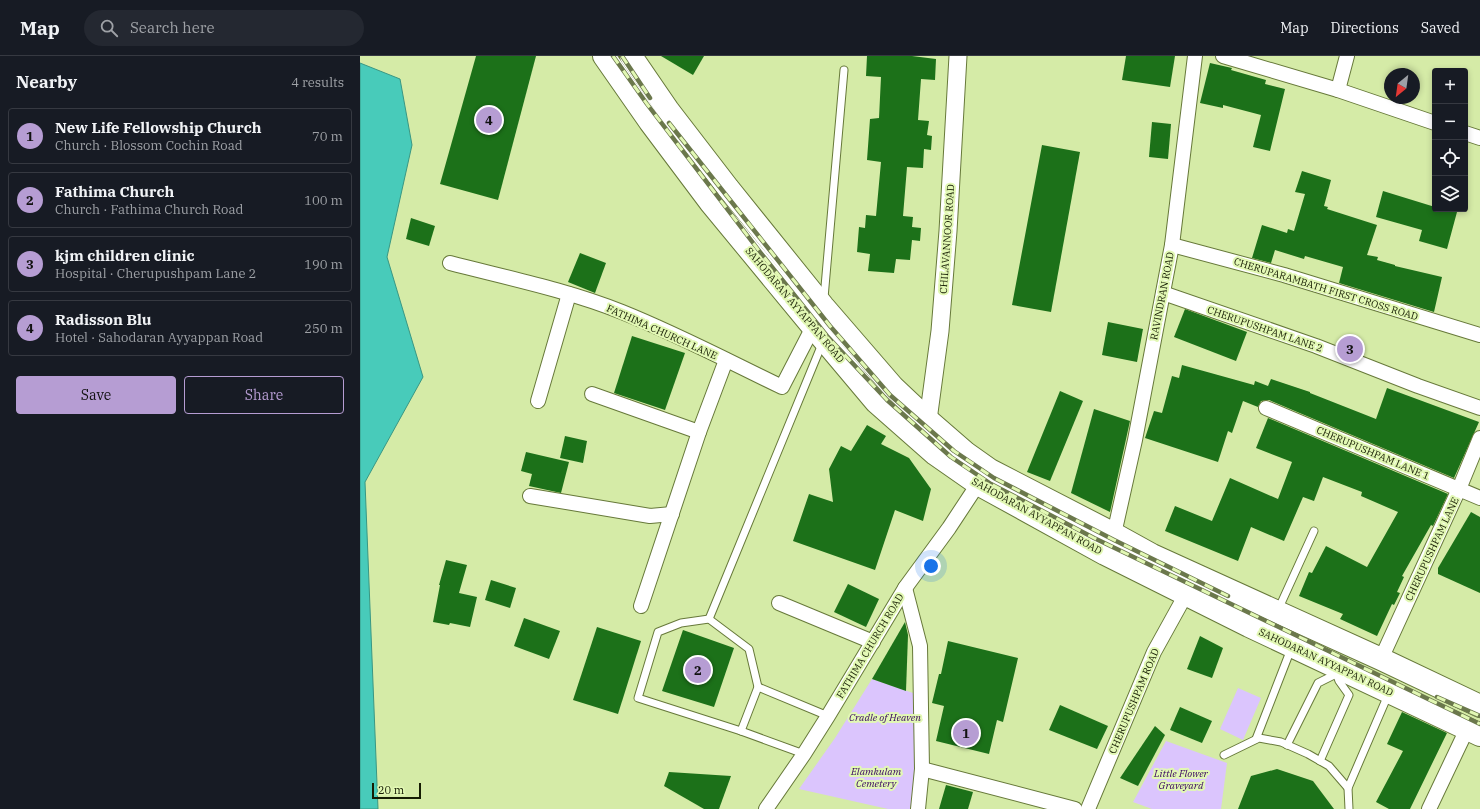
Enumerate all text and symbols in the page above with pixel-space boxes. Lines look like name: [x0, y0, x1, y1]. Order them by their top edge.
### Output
search box: [84, 10, 364, 46]
text: Map: [20, 16, 60, 40]
icon: search: [98, 17, 120, 39]
text: Search here: [130, 18, 214, 37]
text: Map: [1280, 19, 1309, 37]
text: Directions: [1331, 19, 1399, 37]
text: Saved: [1421, 19, 1460, 37]
north arrow: [1384, 68, 1420, 104]
map controls: [1432, 68, 1468, 212]
button: +: [1432, 68, 1468, 104]
text: Nearby: [16, 71, 77, 93]
text: 4 results: [291, 74, 344, 91]
button: −: [1432, 104, 1468, 140]
pin: 4: [476, 105, 502, 135]
text: New Life Fellowship Church: [55, 118, 262, 137]
text: 1: [26, 128, 34, 145]
text: 70 m: [312, 128, 343, 145]
text: Church · Blossom Cochin Road: [55, 137, 243, 154]
button: locate: [1432, 140, 1468, 176]
button: layers: [1432, 176, 1468, 212]
text: Fathima Church: [55, 182, 174, 201]
street label: CHILAVANNOOR ROAD: [937, 184, 957, 294]
text: 2: [26, 192, 34, 209]
text: 100 m: [304, 192, 343, 209]
text: Church · Fathima Church Road: [55, 201, 244, 218]
street label: SAHODARAN AYYAPPAN ROAD: [743, 245, 847, 365]
text: kjm children clinic: [55, 246, 195, 265]
street label: RAVINDRAN ROAD: [1147, 251, 1177, 341]
street label: CHERUPARAMBATH FIRST CROSS ROAD: [1232, 255, 1420, 323]
text: 3: [26, 256, 34, 273]
text: 190 m: [304, 256, 343, 273]
text: Hospital · Cherupushpam Lane 2: [55, 265, 256, 282]
street label: FATHIMA CHURCH LANE: [605, 302, 719, 362]
street label: CHERUPUSHPAM LANE 2: [1206, 303, 1324, 355]
text: Radisson Blu: [55, 310, 152, 329]
text: 4: [26, 320, 34, 337]
text: 250 m: [304, 320, 343, 337]
text: Hotel · Sahodaran Ayyappan Road: [55, 329, 263, 346]
pin: 3: [1337, 334, 1363, 364]
button: Save: [16, 376, 176, 414]
button: Share: [184, 376, 344, 414]
street label: CHERUPUSHPAM LANE 1: [1315, 423, 1431, 483]
street label: SAHODARAN AYYAPPAN ROAD: [970, 475, 1104, 557]
street label: CHERUPUSHPAM LANE: [1402, 495, 1462, 603]
your location: [921, 556, 941, 576]
street label: FATHIMA CHURCH ROAD: [833, 591, 907, 701]
street label: SAHODARAN AYYAPPAN ROAD: [1257, 625, 1395, 699]
street label: CHERUPUSHPAM ROAD: [1106, 646, 1162, 756]
pin: 2: [685, 655, 711, 685]
park label: Cradle of Heaven: [849, 711, 921, 724]
pin: 1: [953, 718, 979, 748]
park label: Elamkulam Cemetery: [850, 765, 902, 790]
park label: Little Flower Graveyard: [1153, 767, 1209, 792]
scale bar: [372, 781, 421, 800]
text: 20 m: [378, 783, 404, 797]

